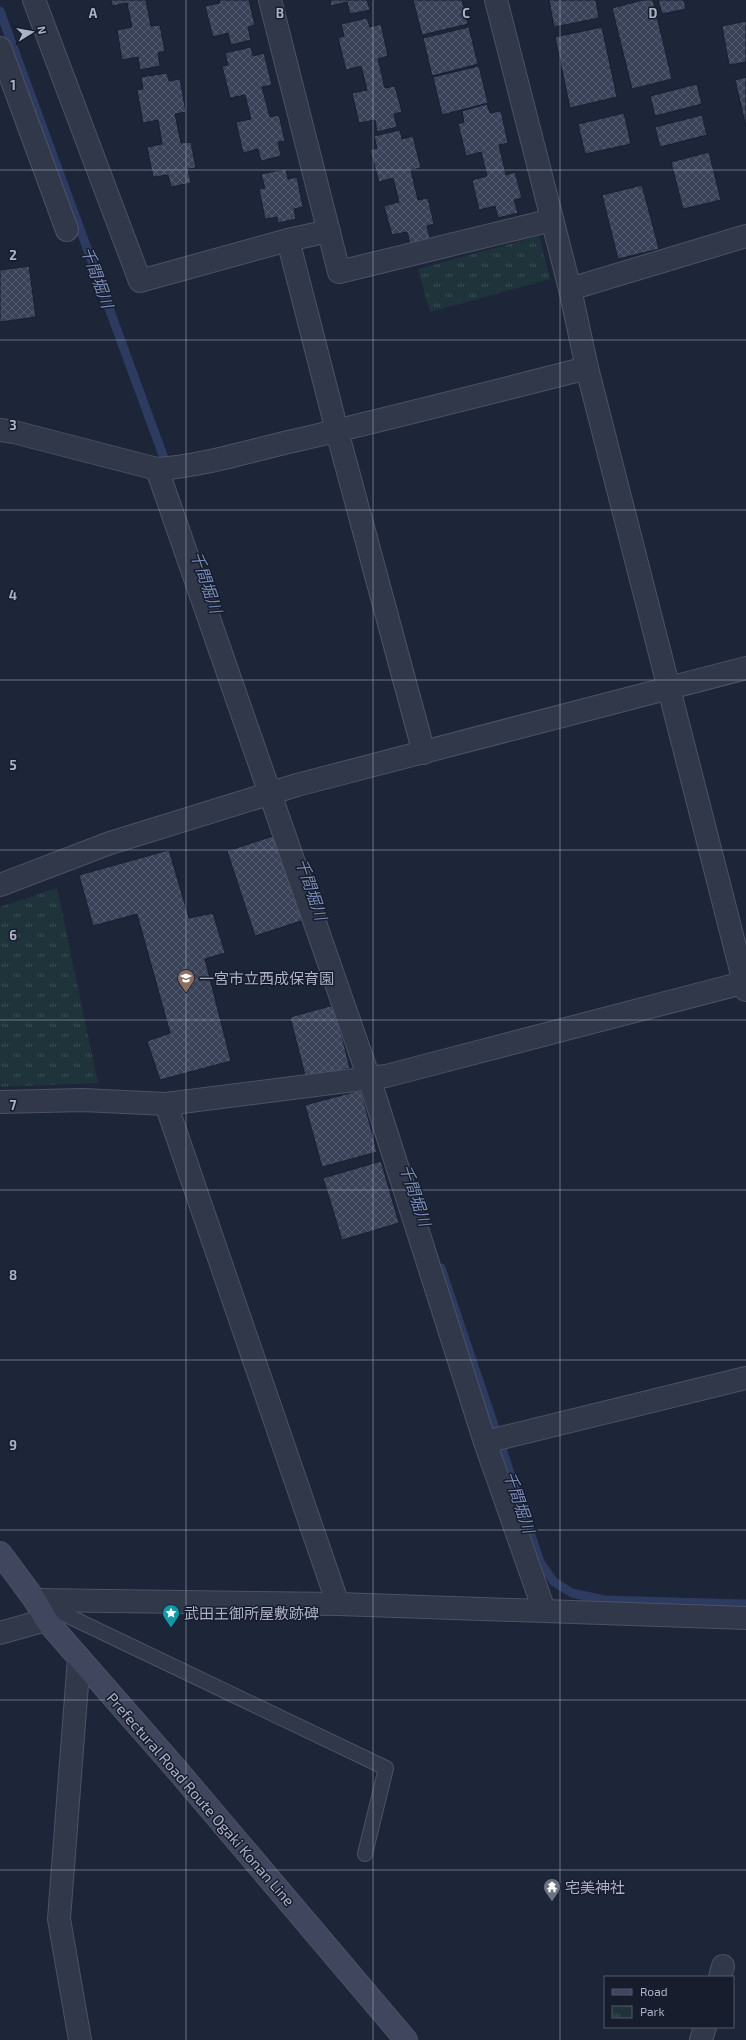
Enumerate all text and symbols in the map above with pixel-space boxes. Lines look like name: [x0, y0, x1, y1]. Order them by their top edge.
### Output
text: A: [89, 5, 98, 21]
text: B: [276, 5, 284, 21]
text: C: [462, 5, 470, 21]
text: D: [649, 5, 658, 21]
north arrow: [12, 12, 52, 52]
text: N: [35, 25, 49, 35]
text: 1: [10, 77, 16, 93]
water label: 千間堀川: [78, 244, 119, 312]
text: 2: [9, 247, 17, 263]
text: 3: [9, 417, 17, 433]
water label: 千間堀川: [188, 549, 227, 617]
text: 4: [9, 587, 17, 603]
text: 5: [9, 757, 17, 773]
water label: 千間堀川: [293, 856, 332, 924]
text: 6: [9, 927, 17, 943]
school or university icon: 一宮市立西成保育園: [176, 968, 196, 993]
place label: 一宮市立西成保育園: [199, 969, 334, 987]
text: 7: [10, 1097, 17, 1113]
water label: 千間堀川: [397, 1162, 436, 1230]
text: 8: [9, 1267, 17, 1283]
text: 9: [9, 1437, 17, 1453]
water label: 千間堀川: [501, 1469, 540, 1537]
place icon: 武田王御所屋敷跡碑: [161, 1603, 181, 1628]
place label: 武田王御所屋敷跡碑: [184, 1604, 319, 1622]
street label: Prefectural Road Route Ogaki Konan Line: [103, 1689, 299, 1909]
temple icon: 宅美神社: [542, 1877, 562, 1902]
place label: 宅美神社: [565, 1878, 625, 1896]
legend: [604, 1976, 734, 2028]
text: Road: [640, 1984, 668, 1998]
text: Park: [640, 2004, 665, 2018]

